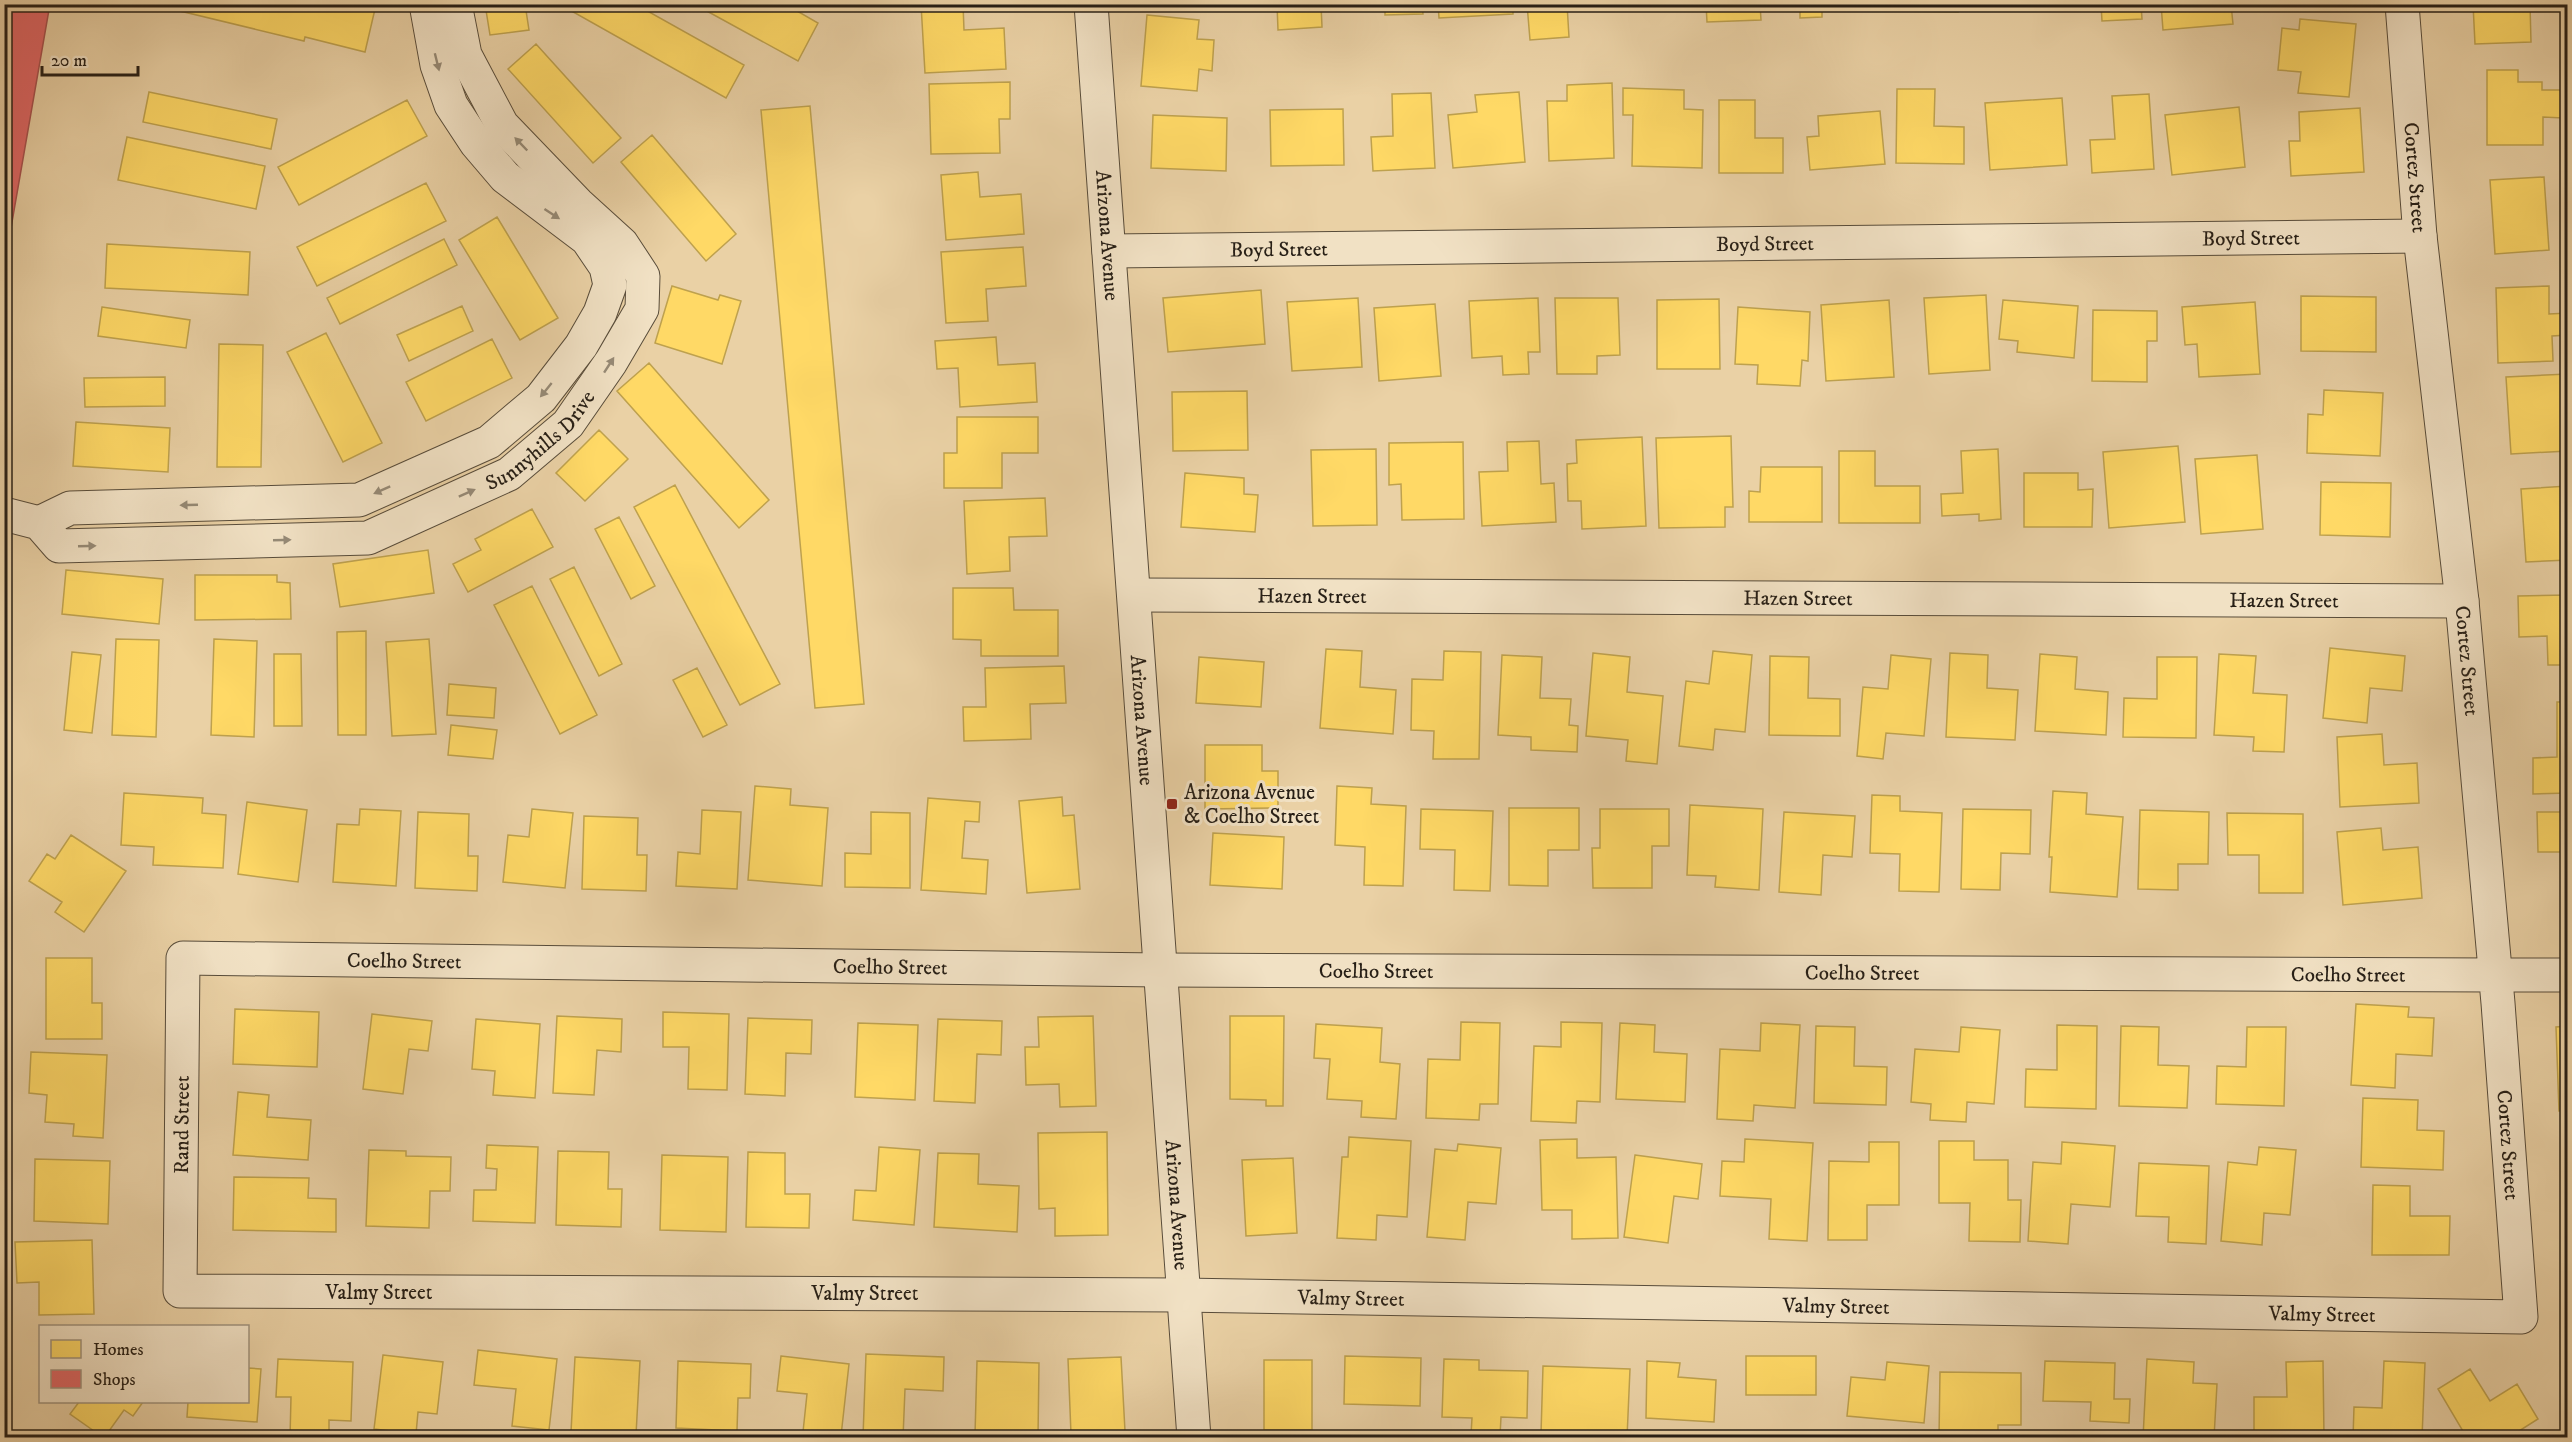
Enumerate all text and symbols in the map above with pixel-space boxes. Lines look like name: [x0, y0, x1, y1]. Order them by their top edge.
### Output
scale bar: [42, 39, 138, 77]
text: 20 m: [51, 50, 87, 72]
one-way arrow: [433, 53, 443, 71]
street label: Cortez Street: [2397, 121, 2432, 234]
one-way arrow: [514, 138, 528, 152]
street label: Arizona Avenue: [1089, 169, 1124, 302]
one-way arrow: [544, 208, 560, 219]
street label: Boyd Street: [2202, 225, 2300, 252]
street label: Boyd Street: [1716, 231, 1814, 258]
street label: Boyd Street: [1230, 236, 1328, 264]
one-way arrow: [603, 357, 614, 373]
one-way arrow: [540, 382, 553, 398]
street label: Sunnyhills Drive: [482, 386, 601, 497]
one-way arrow: [373, 485, 390, 494]
one-way arrow: [459, 489, 476, 498]
one-way arrow: [179, 500, 198, 510]
one-way arrow: [272, 535, 291, 545]
one-way arrow: [77, 541, 96, 550]
street label: Hazen Street: [1257, 584, 1367, 610]
street label: Hazen Street: [1743, 586, 1853, 612]
street label: Hazen Street: [2229, 588, 2339, 614]
street label: Cortez Street: [2448, 604, 2484, 717]
street label: Arizona Avenue: [1124, 654, 1159, 787]
place label: Arizona Avenue & Coelho Street: [1184, 780, 1319, 830]
marker: Arizona Avenue & Coelho Street: [1165, 797, 1179, 811]
street label: Coelho Street: [347, 948, 462, 975]
street label: Coelho Street: [833, 954, 948, 981]
street label: Coelho Street: [1319, 959, 1434, 985]
street label: Coelho Street: [1805, 960, 1920, 987]
street label: Coelho Street: [2291, 962, 2406, 989]
street label: Rand Street: [169, 1075, 196, 1174]
street label: Cortez Street: [2490, 1089, 2524, 1201]
street label: Arizona Avenue: [1159, 1139, 1194, 1272]
street label: Valmy Street: [325, 1280, 433, 1306]
street label: Valmy Street: [811, 1281, 919, 1307]
street label: Valmy Street: [1296, 1285, 1405, 1313]
street label: Valmy Street: [1781, 1293, 1890, 1321]
street label: Valmy Street: [2267, 1301, 2376, 1329]
legend: [39, 1325, 249, 1403]
text: Homes: [93, 1339, 144, 1361]
text: Shops: [93, 1369, 136, 1391]

